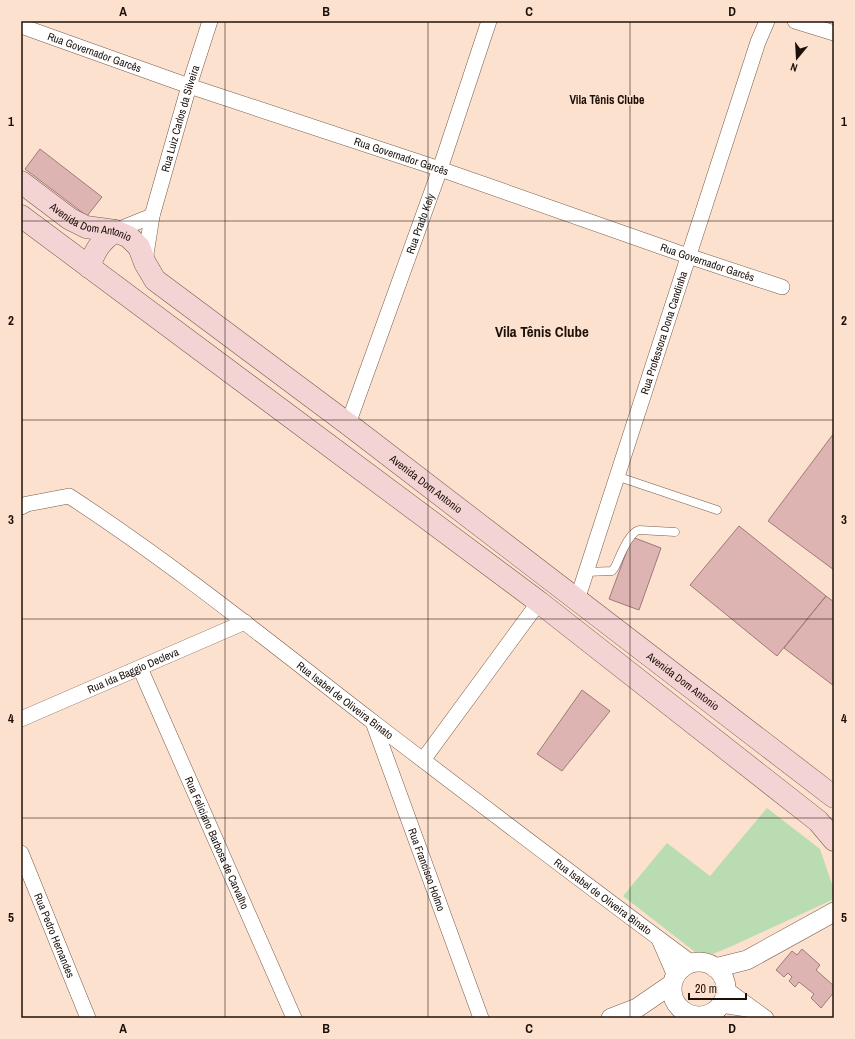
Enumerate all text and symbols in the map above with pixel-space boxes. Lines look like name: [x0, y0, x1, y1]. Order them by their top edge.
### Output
text: A: [119, 3, 127, 20]
text: B: [322, 3, 330, 20]
text: C: [525, 3, 533, 20]
text: D: [728, 3, 736, 20]
street label: Rua Governador Garcês: [46, 29, 144, 76]
north arrow: [777, 38, 817, 78]
text: N: [789, 60, 799, 75]
street label: Rua Luiz Carlos da Silveira: [158, 63, 202, 174]
district label: Vila Tênis Clube: [569, 92, 645, 108]
text: 1: [8, 113, 14, 130]
text: 1: [841, 113, 847, 130]
street label: Rua Governador Garcês: [352, 134, 451, 179]
street label: Rua Prado Kely: [403, 191, 438, 256]
street label: Avenida Dom Antonio: [46, 199, 134, 244]
street label: Rua Governador Garcês: [658, 240, 757, 285]
street label: Rua Professora Dona Candinha: [637, 269, 690, 396]
text: 2: [8, 312, 14, 329]
text: 2: [841, 312, 847, 329]
district label: Vila Tênis Clube: [495, 321, 589, 342]
street label: Avenida Dom Antonio: [386, 451, 465, 516]
text: 3: [8, 511, 14, 528]
text: 3: [841, 511, 847, 528]
street label: Rua Ida Baggio Decleva: [85, 645, 181, 696]
street label: Avenida Dom Antonio: [643, 648, 722, 713]
street label: Rua Isabel de Oliveira Binato: [294, 658, 396, 742]
text: 4: [8, 710, 14, 727]
text: 4: [841, 710, 847, 727]
street label: Rua Feliciano Barbosa de Carvalho: [182, 774, 252, 911]
street label: Rua Francisco Holmo: [405, 826, 448, 913]
street label: Rua Isabel de Oliveira Binato: [551, 855, 655, 938]
street label: Rua Pedro Hernandes: [31, 891, 78, 980]
text: 5: [8, 909, 14, 926]
text: 5: [841, 909, 847, 926]
scale bar: [689, 975, 746, 1001]
text: 20 m: [695, 981, 717, 997]
text: A: [119, 1020, 127, 1037]
text: B: [322, 1020, 330, 1037]
text: C: [525, 1020, 533, 1037]
text: D: [728, 1020, 736, 1037]

